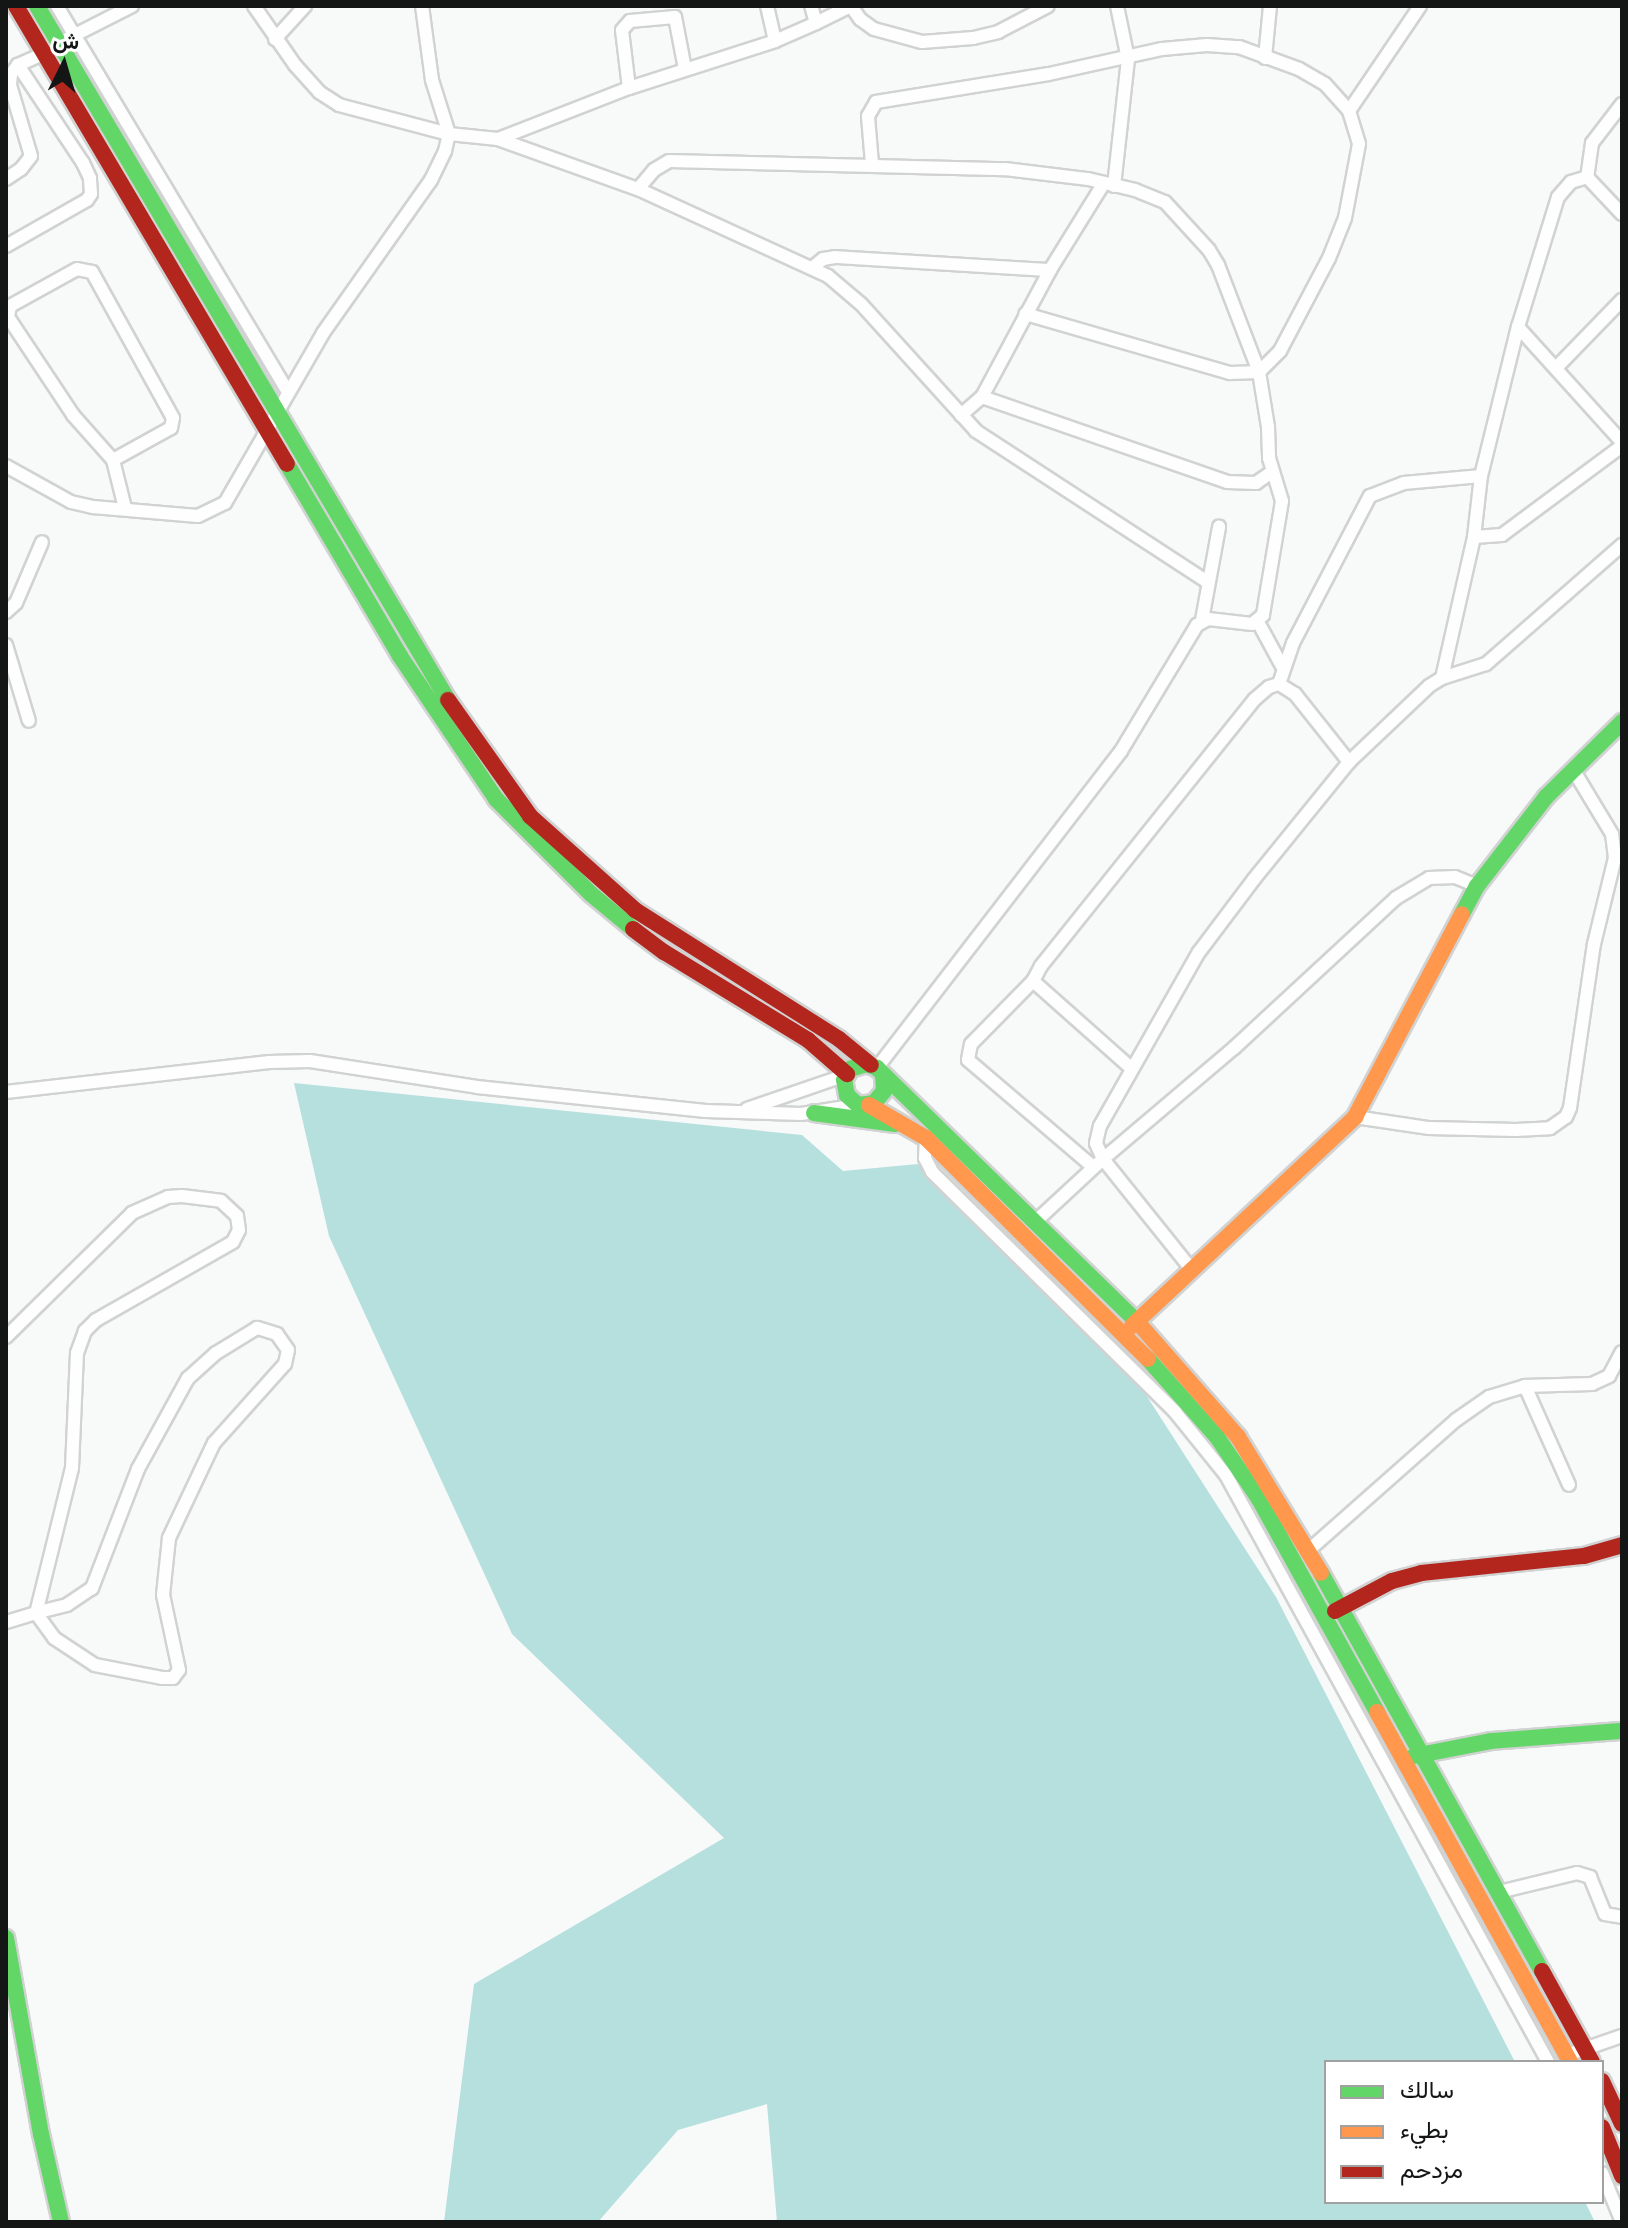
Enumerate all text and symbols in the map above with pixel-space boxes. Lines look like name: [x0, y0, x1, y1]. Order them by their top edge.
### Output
north arrow: [24, 24, 104, 104]
text: ش: [52, 25, 80, 55]
legend: [1324, 2060, 1604, 2204]
text: سالك: [1400, 2074, 1454, 2104]
text: بطيء: [1400, 2114, 1449, 2144]
text: مزدحم: [1400, 2154, 1463, 2184]

